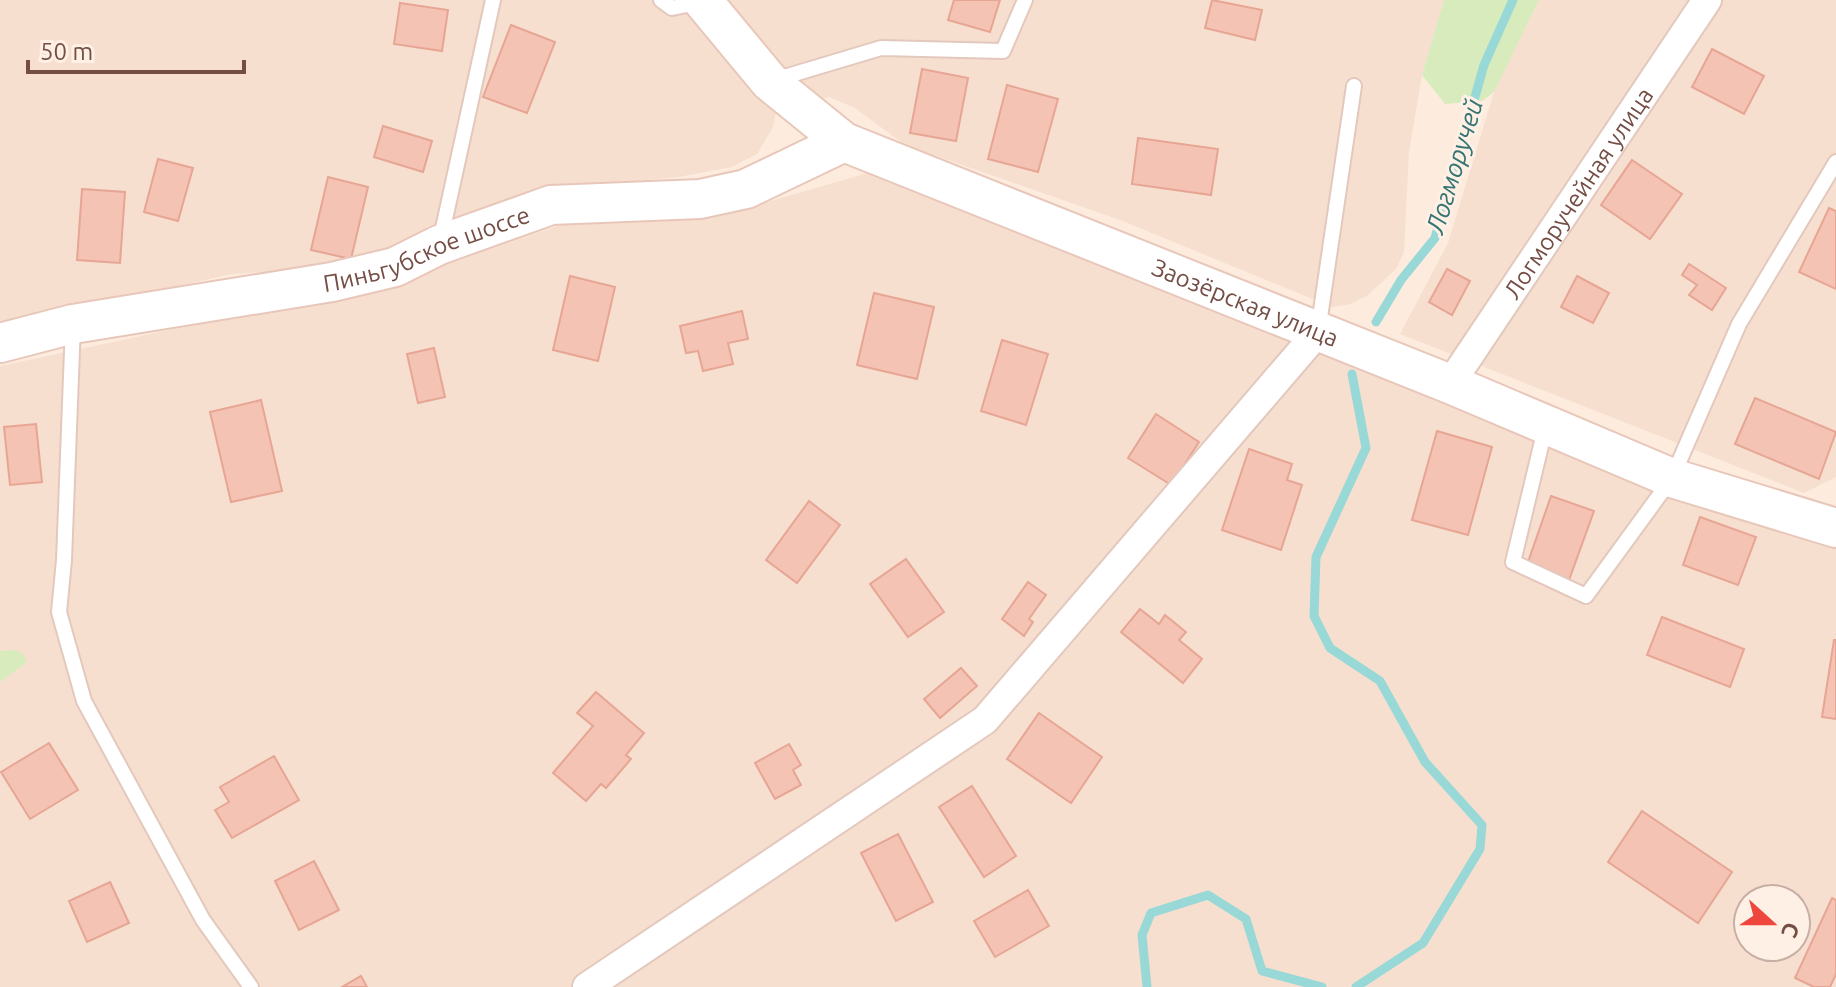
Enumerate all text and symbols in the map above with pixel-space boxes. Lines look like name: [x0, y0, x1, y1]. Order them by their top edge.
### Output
scale bar: [28, 24, 244, 74]
text: 50 m: [40, 38, 93, 65]
street label: Логморучейная улица: [1498, 82, 1658, 303]
water label: Логморучей: [1419, 95, 1488, 238]
street label: Пиньгубское шоссе: [321, 200, 533, 297]
street label: Заозёрская улица: [1148, 253, 1343, 352]
north arrow: [1732, 883, 1812, 963]
text: С: [1777, 919, 1805, 941]

